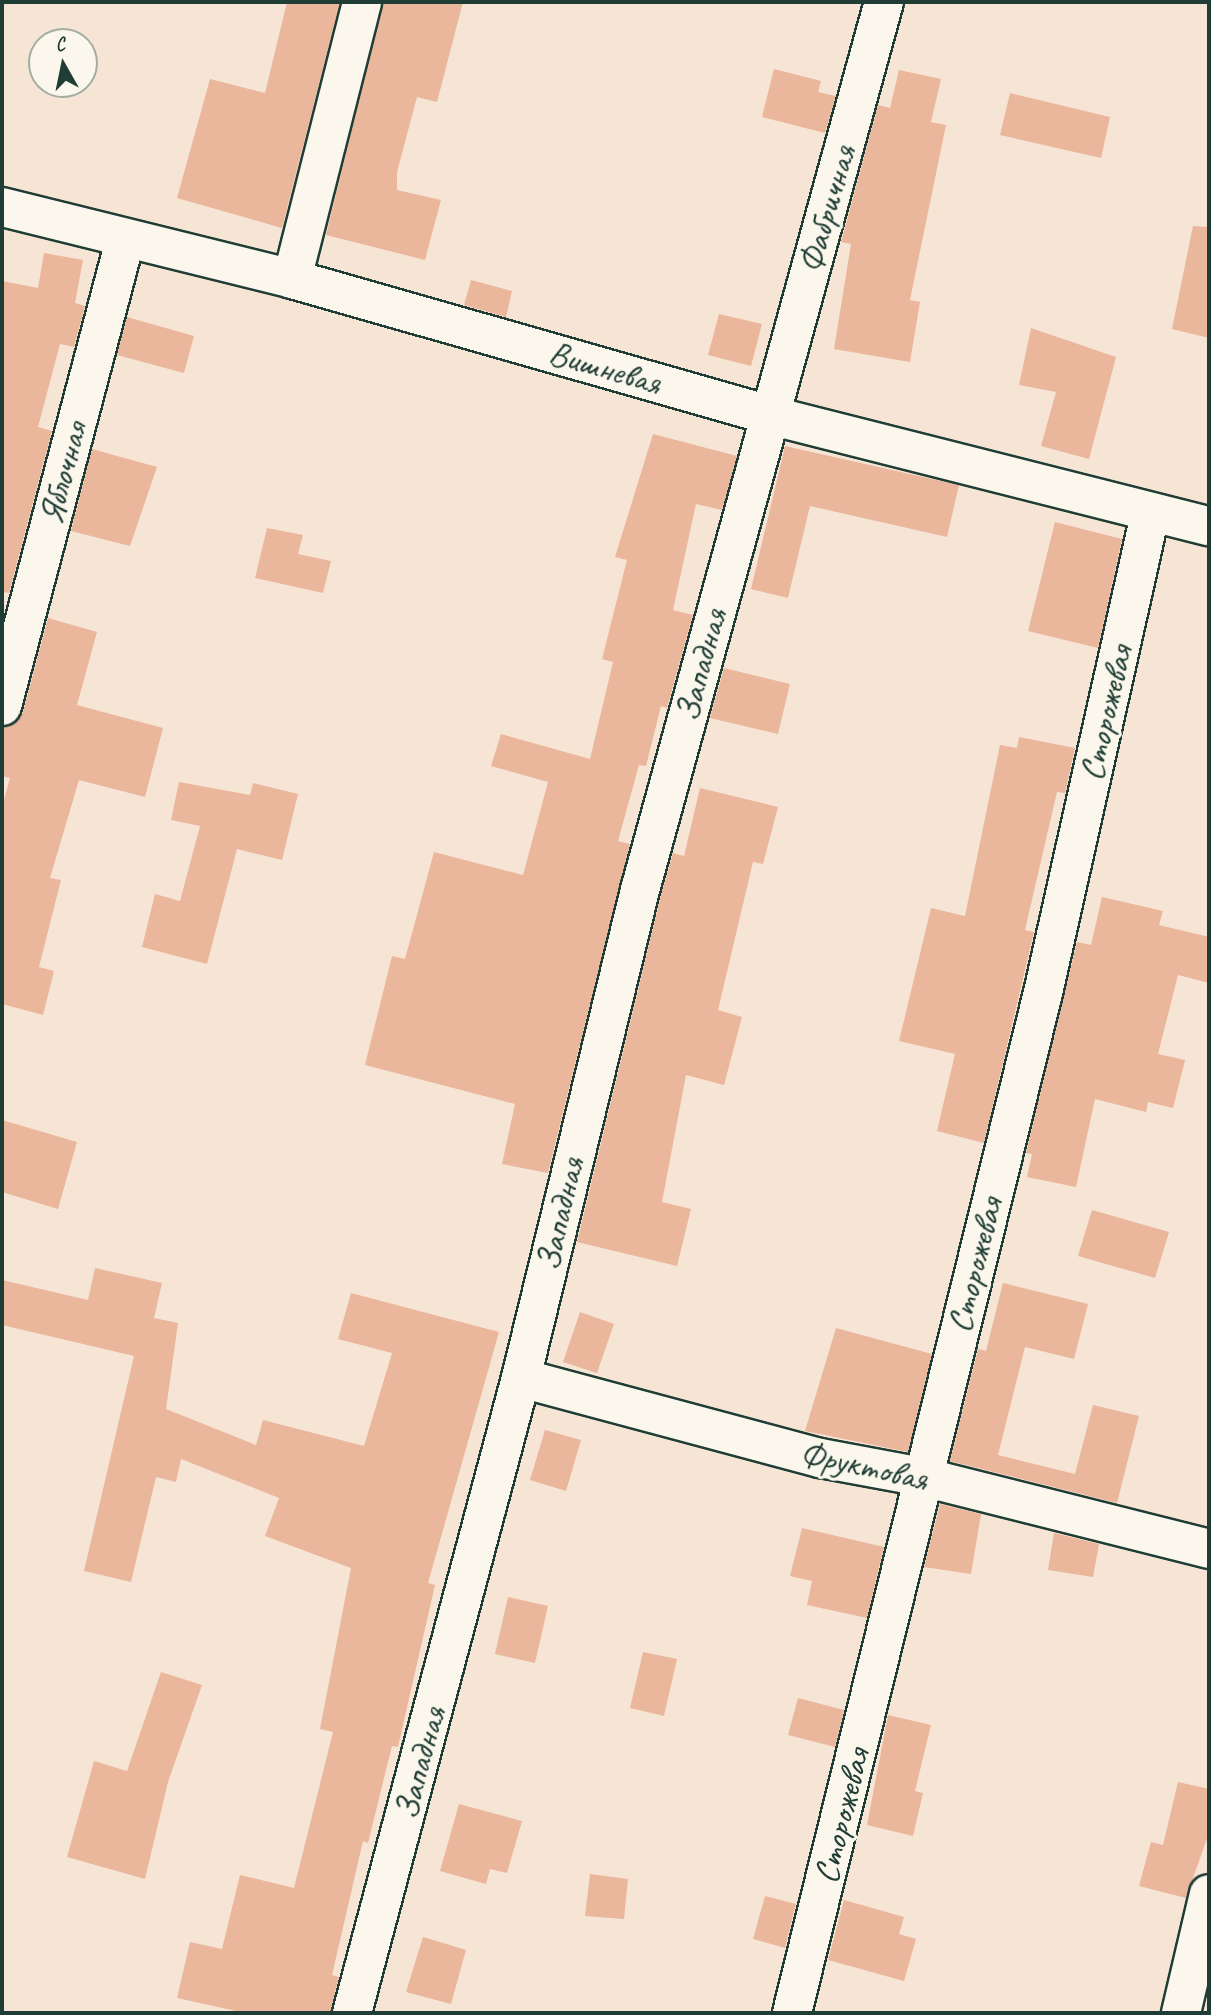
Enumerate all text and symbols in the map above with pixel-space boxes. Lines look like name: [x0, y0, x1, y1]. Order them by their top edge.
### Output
north arrow: [28, 28, 98, 98]
text: С: [54, 32, 67, 57]
street label: Фабричная: [789, 140, 865, 278]
street label: Вишневая: [544, 332, 666, 404]
street label: Яблочная: [29, 417, 97, 529]
street label: Западная: [666, 604, 736, 726]
street label: Сторожевая: [1070, 641, 1142, 785]
street label: Западная: [527, 1153, 593, 1275]
street label: Сторожевая: [938, 1193, 1012, 1337]
street label: Фруктовая: [796, 1432, 932, 1500]
street label: Западная: [385, 1702, 455, 1824]
street label: Сторожевая: [805, 1744, 879, 1888]

